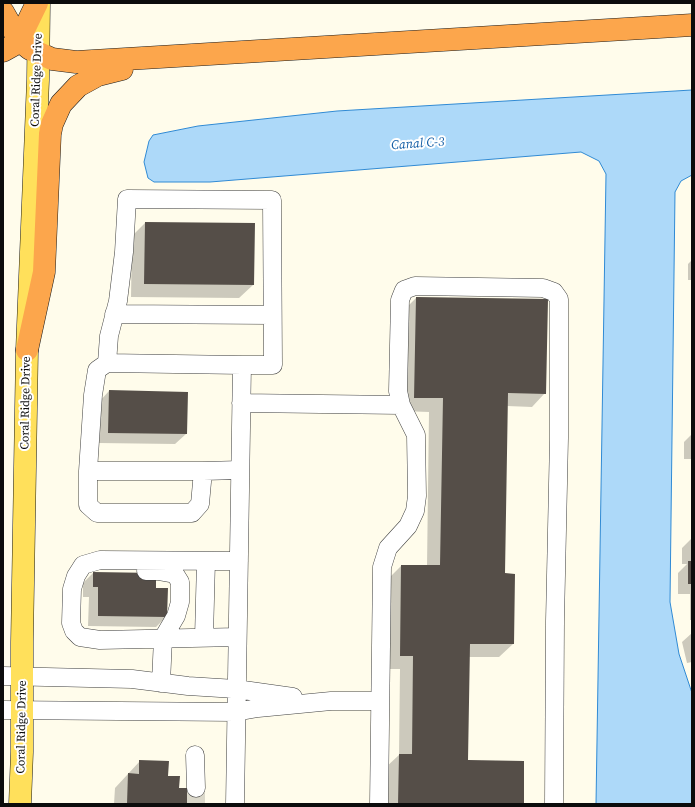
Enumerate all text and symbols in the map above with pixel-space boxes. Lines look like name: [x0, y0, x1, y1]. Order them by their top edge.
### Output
street label: Coral Ridge Drive: [28, 33, 46, 127]
water label: Canal C-3: [391, 134, 445, 154]
street label: Coral Ridge Drive: [18, 356, 34, 450]
street label: Coral Ridge Drive: [14, 680, 30, 774]

